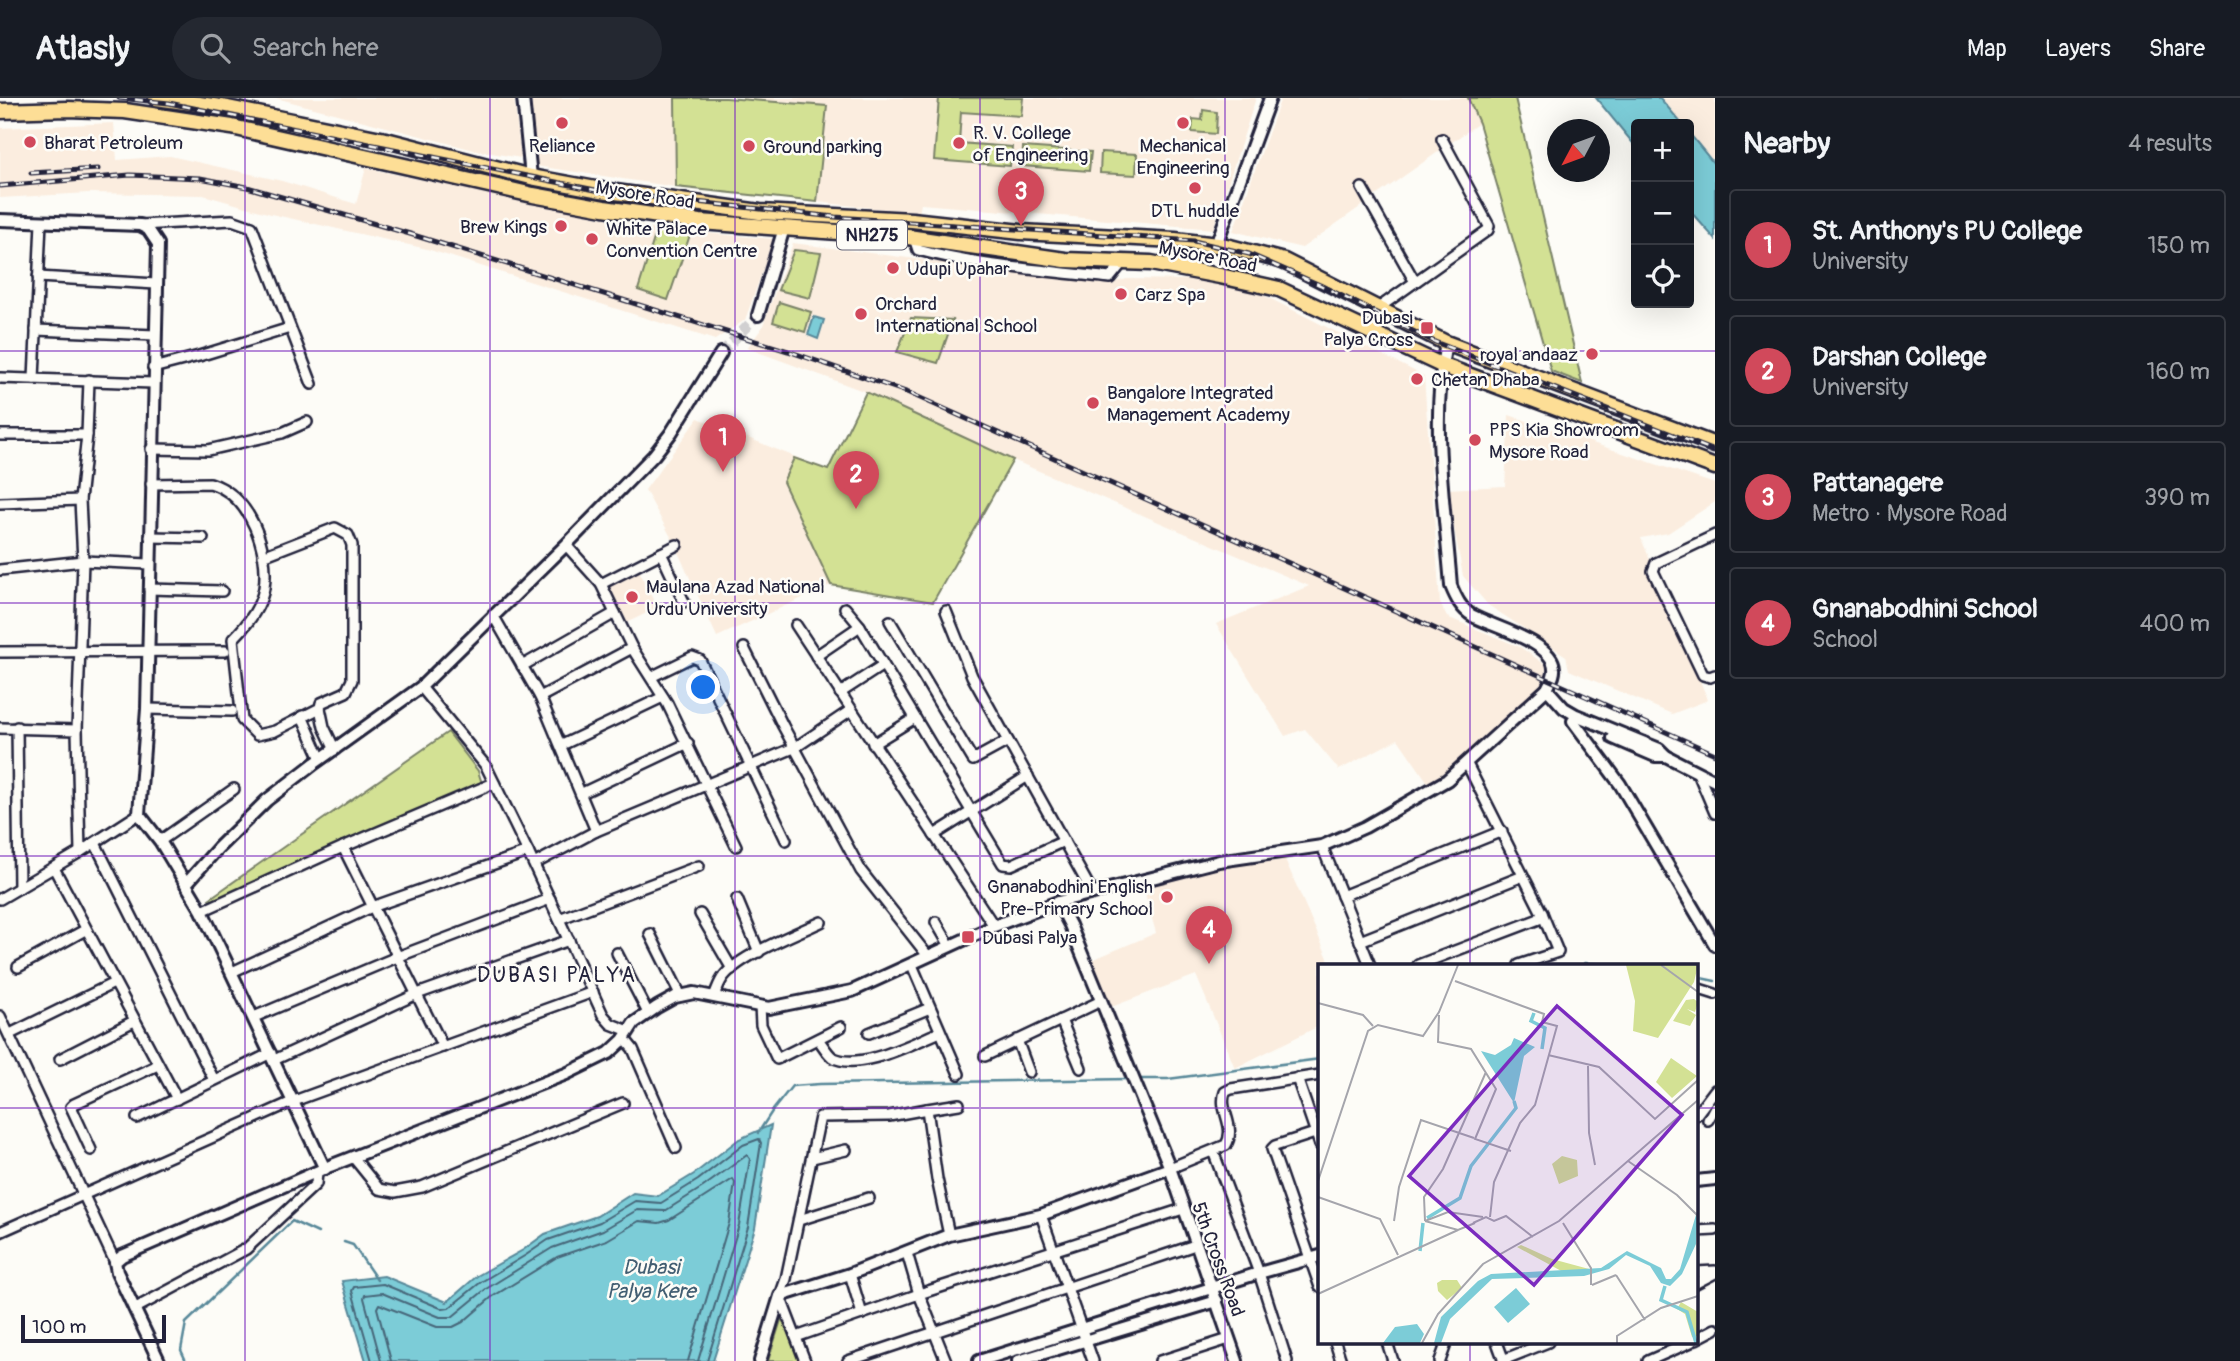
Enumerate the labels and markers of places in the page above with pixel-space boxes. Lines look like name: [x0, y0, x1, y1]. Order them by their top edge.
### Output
marker: Reliance: [554, 115, 570, 131]
marker: Mechanical Engineering: [1175, 115, 1191, 131]
place label: R. V. College of Engineering: [973, 121, 1088, 167]
place label: Bharat Petroleum: [44, 131, 183, 155]
marker: Bharat Petroleum: [22, 134, 38, 150]
place label: Reliance: [529, 134, 596, 158]
place label: Mechanical Engineering: [1136, 134, 1230, 180]
place label: Ground parking: [763, 135, 882, 159]
marker: R. V. College of Engineering: [951, 135, 967, 151]
marker: Ground parking: [741, 138, 757, 154]
pin: 3: [998, 168, 1044, 226]
marker: DTL huddle: [1187, 180, 1203, 196]
place label: DTL huddle: [1151, 199, 1240, 223]
place label: Brew Kings: [460, 215, 547, 239]
place label: White Palace Convention Centre: [606, 217, 758, 263]
marker: Brew Kings: [553, 218, 569, 234]
marker: White Palace Convention Centre: [584, 231, 600, 247]
place label: Udupi Upahar: [907, 257, 1010, 281]
marker: Udupi Upahar: [885, 260, 901, 276]
place label: Carz Spa: [1135, 283, 1205, 307]
marker: Carz Spa: [1113, 286, 1129, 302]
place label: Orchard International School: [875, 292, 1038, 338]
marker: Orchard International School: [853, 306, 869, 322]
place label: Dubasi Palya Cross: [1324, 306, 1413, 352]
marker: Dubasi Palya Cross: [1419, 320, 1435, 336]
place label: royal andaaz: [1480, 343, 1578, 367]
marker: royal andaaz: [1584, 346, 1600, 362]
place label: Chetan Dhaba: [1431, 368, 1540, 392]
marker: Chetan Dhaba: [1409, 371, 1425, 387]
place label: Bangalore Integrated Management Academy: [1107, 381, 1290, 427]
marker: Bangalore Integrated Management Academy: [1085, 395, 1101, 411]
pin: 1: [700, 414, 746, 472]
place label: PPS Kia Showroom Mysore Road: [1489, 418, 1639, 464]
marker: PPS Kia Showroom Mysore Road: [1467, 432, 1483, 448]
pin: 2: [833, 451, 879, 509]
place label: Maulana Azad National Urdu University: [646, 575, 825, 621]
marker: Maulana Azad National Urdu University: [624, 589, 640, 605]
place label: Gnanabodhini English Pre-Primary School: [987, 875, 1153, 921]
marker: Gnanabodhini English Pre-Primary School: [1159, 889, 1175, 905]
pin: 4: [1186, 906, 1232, 964]
place label: Dubasi Palya: [982, 926, 1077, 950]
marker: Dubasi Palya: [960, 929, 976, 945]

